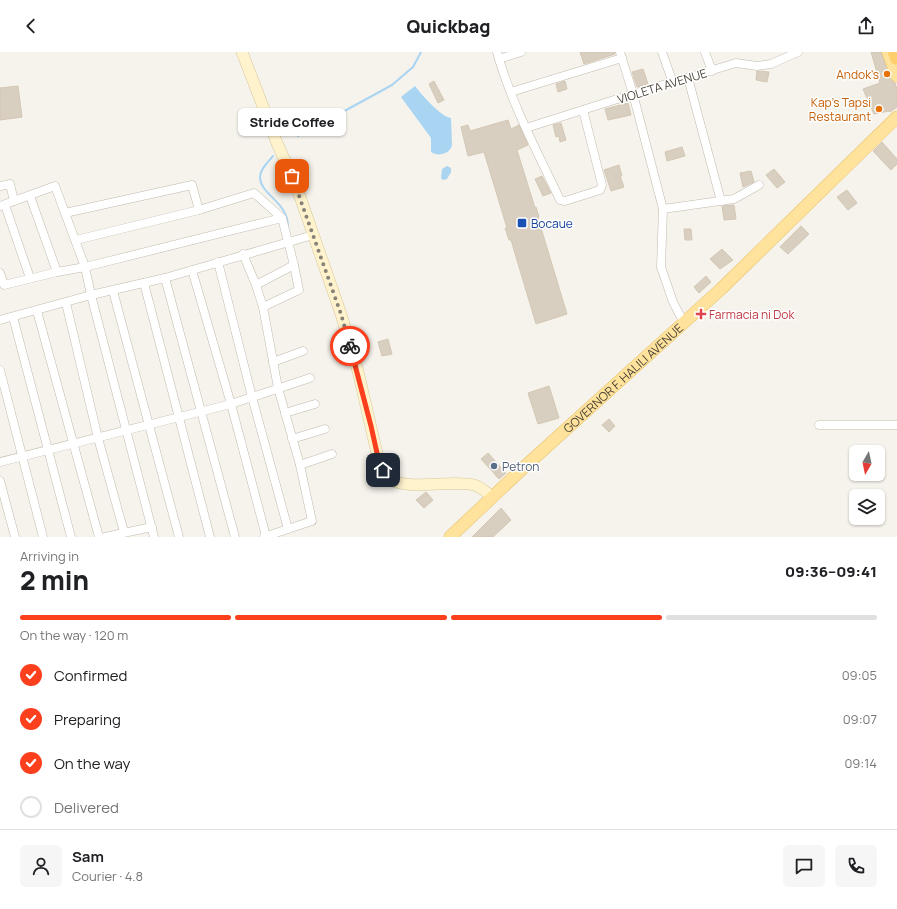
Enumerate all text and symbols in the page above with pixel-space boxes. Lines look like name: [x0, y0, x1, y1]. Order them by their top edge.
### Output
text: Quickbag: [407, 14, 490, 38]
icon: back: [20, 15, 42, 37]
icon: share: [855, 15, 877, 37]
street label: VIOLETA AVENUE: [615, 64, 709, 108]
place label: Andok's: [836, 66, 879, 83]
marker: Andok's: [882, 69, 892, 79]
place label: Kap's Tapsi Restaurant: [809, 94, 871, 125]
marker: Kap's Tapsi Restaurant: [874, 104, 884, 114]
callout: Stride Coffee: [238, 108, 346, 136]
text: Stride Coffee: [249, 113, 335, 131]
pin: [275, 159, 309, 193]
icon: bag: [281, 165, 303, 187]
place label: Bocaue: [531, 215, 573, 232]
marker: Bocaue: [516, 217, 528, 229]
place label: Farmacia ni Dok: [709, 306, 795, 323]
marker: Farmacia ni Dok: [696, 309, 706, 319]
street label: GOVERNOR F. HALILI AVENUE: [559, 319, 687, 436]
courier: [330, 326, 370, 366]
icon: bike: [339, 335, 361, 357]
north arrow: [849, 445, 885, 481]
map controls: [849, 445, 885, 525]
pin: [366, 453, 400, 487]
place label: Petron: [502, 458, 539, 475]
icon: home: [372, 459, 394, 481]
marker: Petron: [489, 461, 499, 471]
button: layers: [849, 489, 885, 525]
text: Arriving in: [20, 547, 79, 565]
text: 09:36–09:41: [785, 561, 877, 582]
text: 2 min: [20, 562, 89, 598]
text: On the way · 120 m: [20, 626, 128, 644]
icon: check: [20, 664, 42, 686]
text: Confirmed: [54, 665, 127, 686]
text: 09:05: [842, 666, 877, 684]
icon: check: [20, 708, 42, 730]
text: Preparing: [54, 709, 121, 730]
text: 09:07: [843, 710, 877, 728]
icon: check: [20, 752, 42, 774]
text: On the way: [54, 753, 130, 774]
text: 09:14: [844, 754, 877, 772]
text: Delivered: [54, 797, 119, 818]
button: person: [20, 845, 62, 887]
button: chat: [783, 845, 825, 887]
button: phone: [835, 845, 877, 887]
text: Sam: [72, 846, 104, 867]
text: Courier · 4.8: [72, 867, 143, 885]

